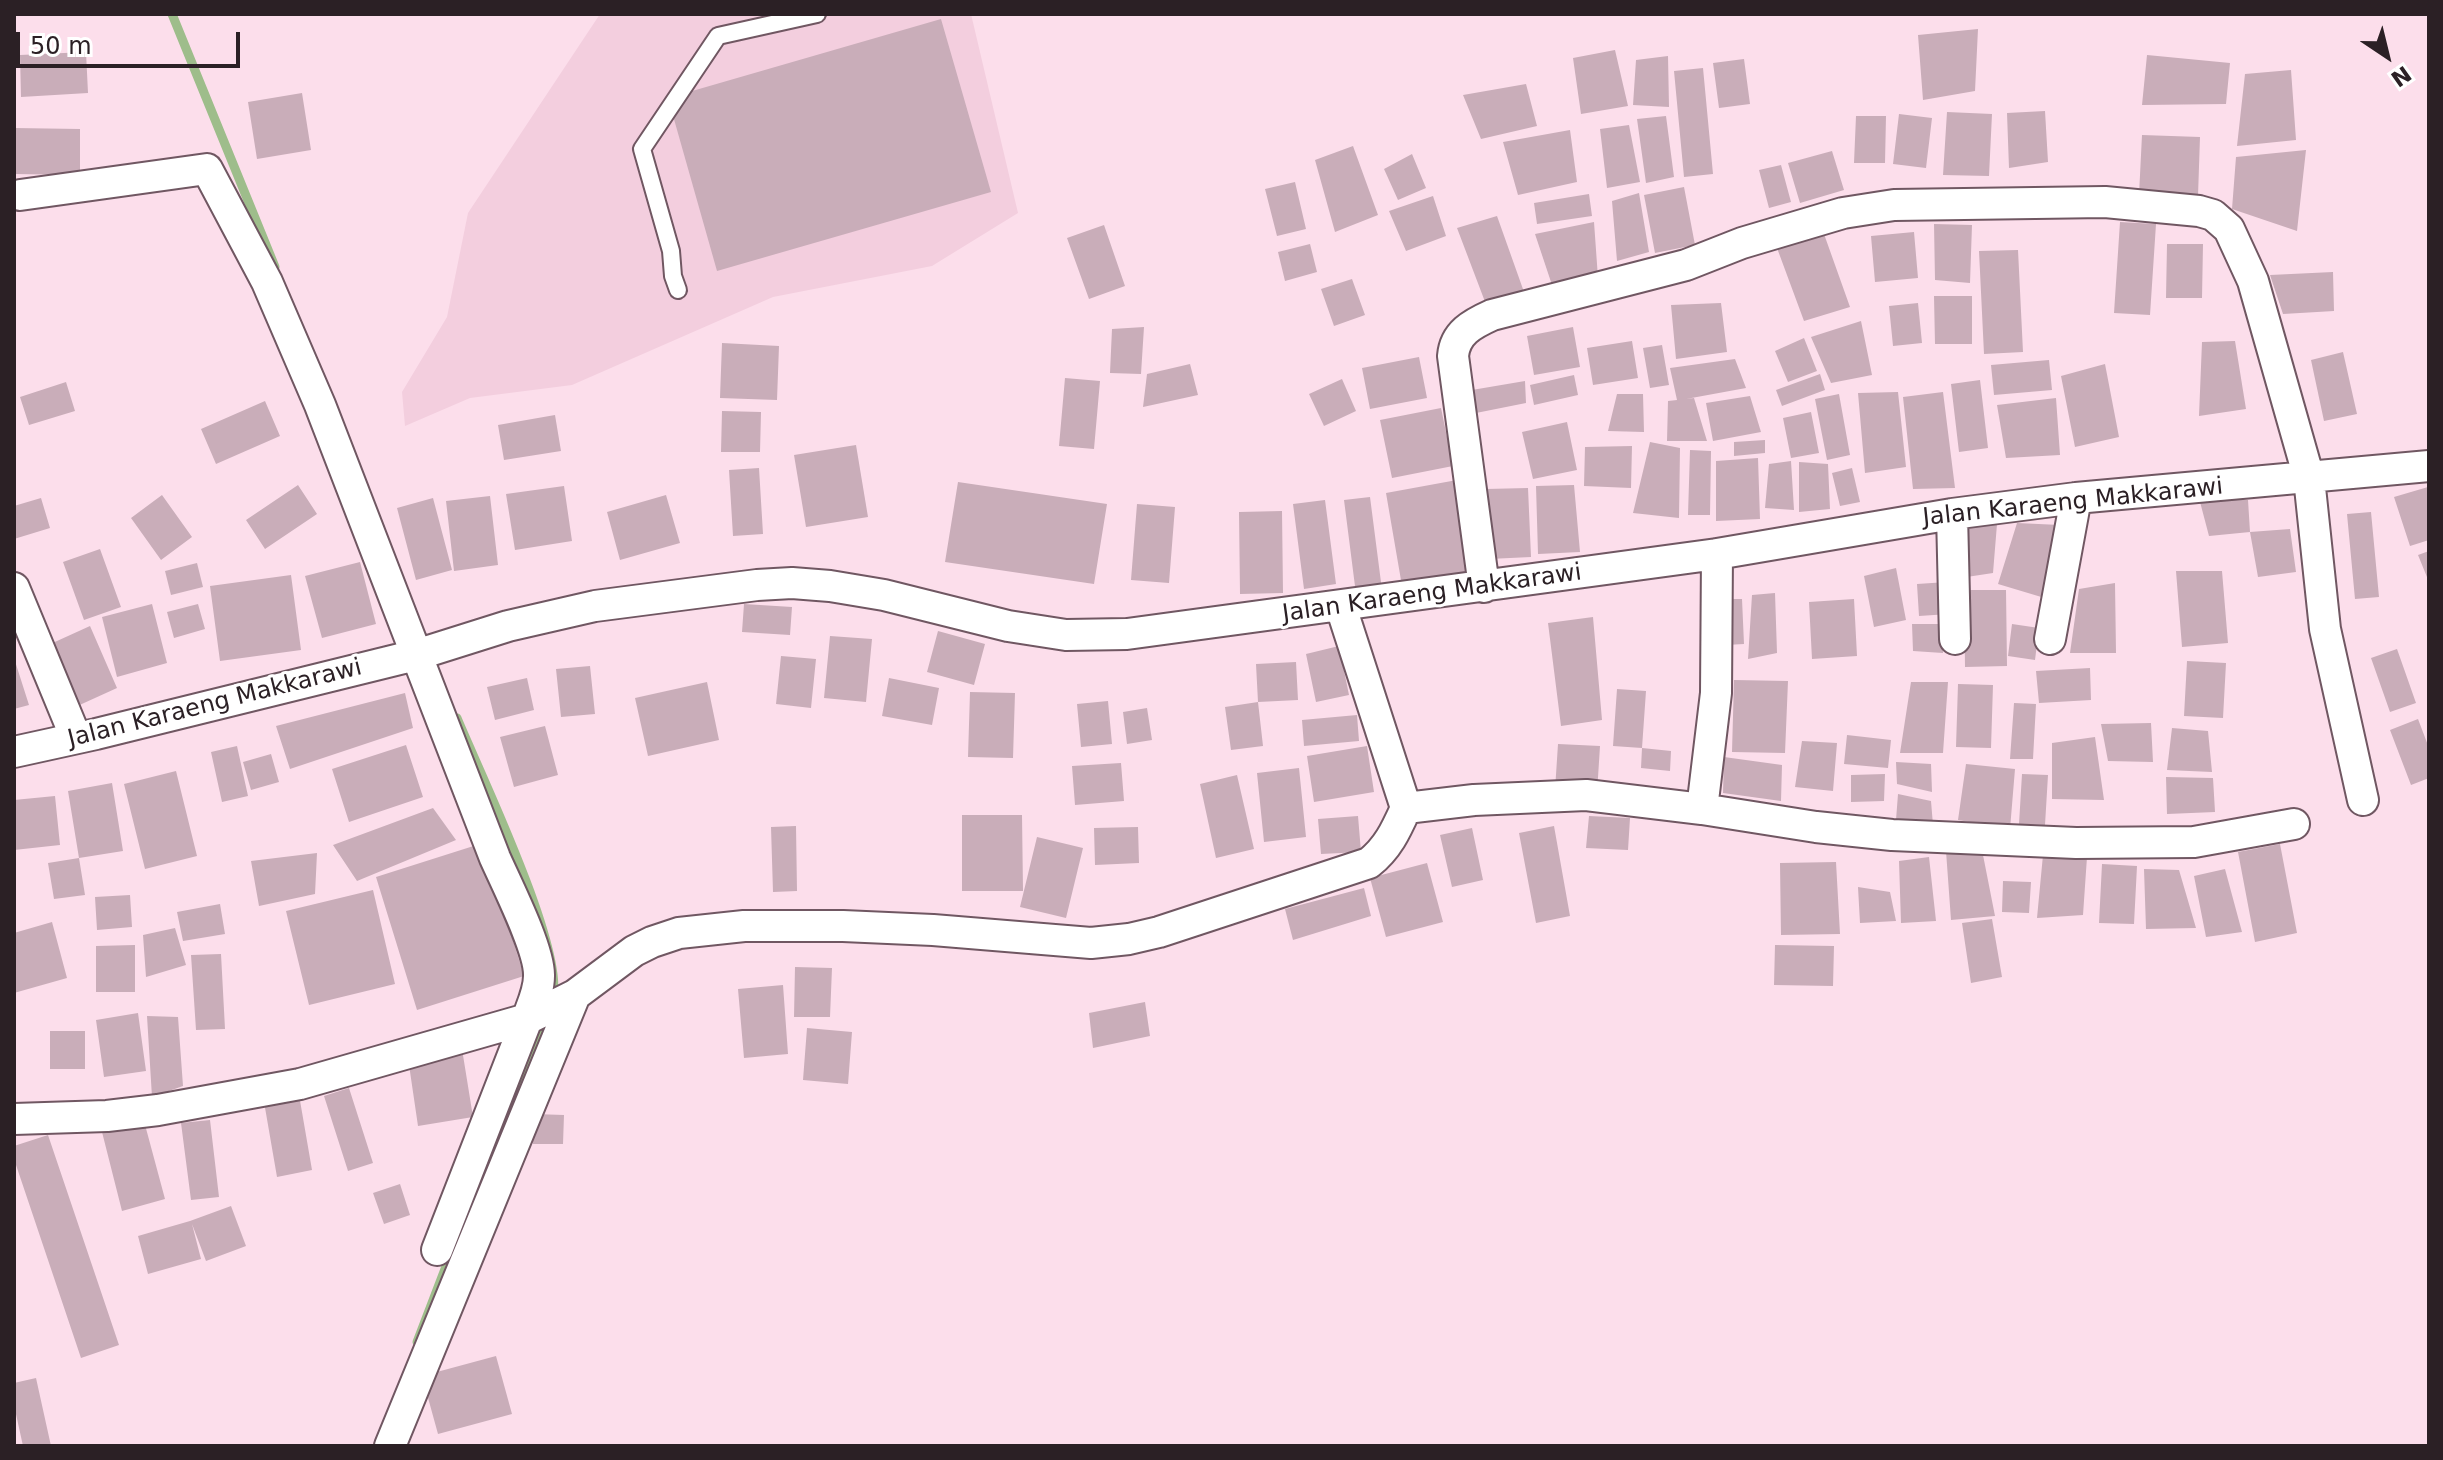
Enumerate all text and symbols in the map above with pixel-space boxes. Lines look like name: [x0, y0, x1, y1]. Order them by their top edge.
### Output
scale bar: [20, 16, 244, 66]
north arrow: [2347, 16, 2427, 96]
text: 50 m: [30, 32, 92, 60]
text: N: [2386, 61, 2416, 92]
street label: Jalan Karaeng Makkarawi: [1921, 473, 2225, 533]
street label: Jalan Karaeng Makkarawi: [1281, 559, 1583, 629]
street label: Jalan Karaeng Makkarawi: [65, 654, 365, 754]

